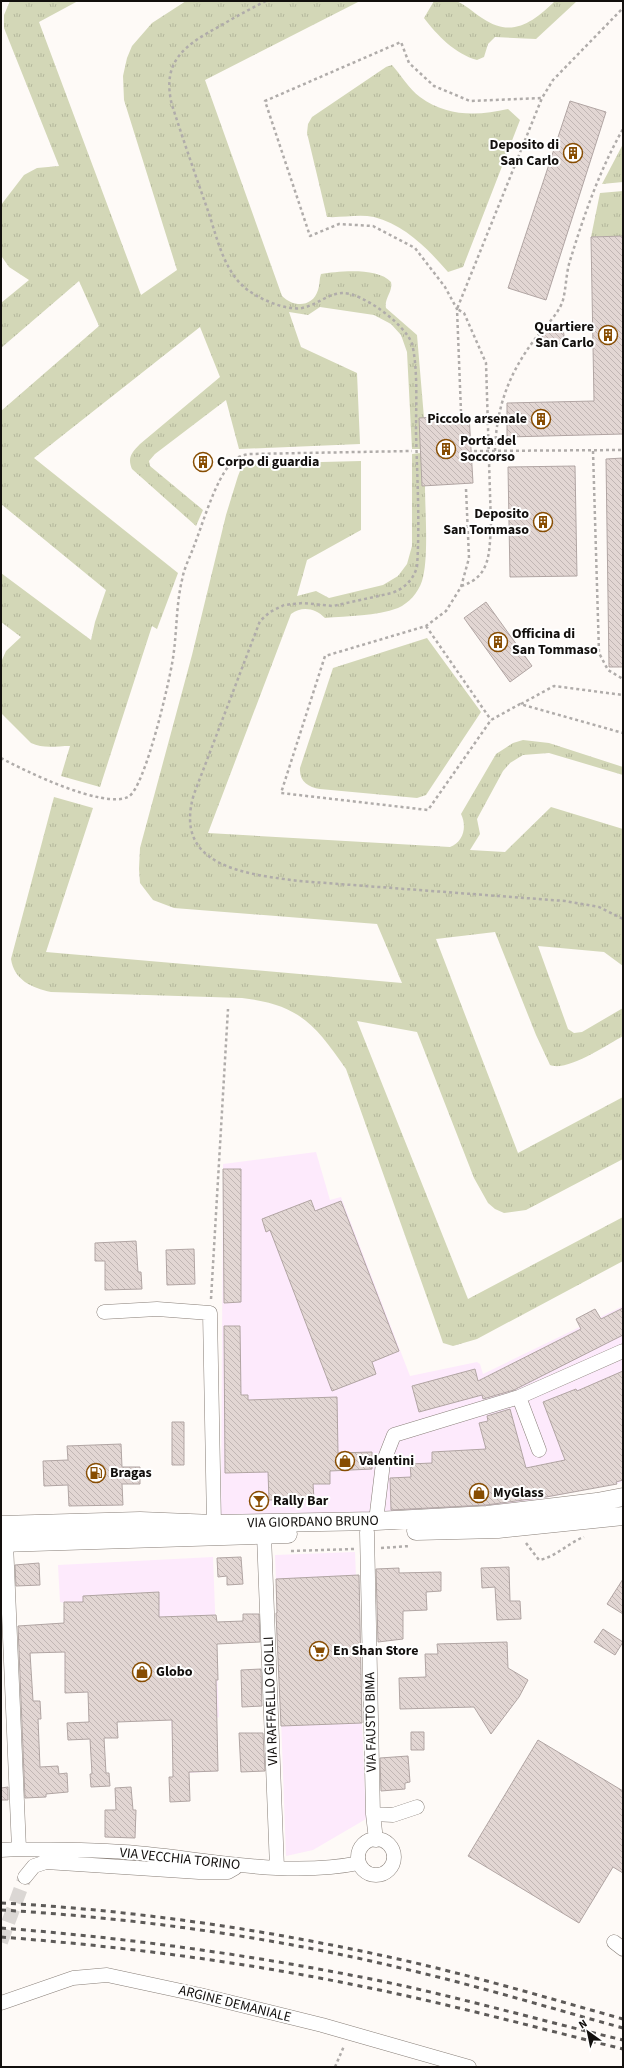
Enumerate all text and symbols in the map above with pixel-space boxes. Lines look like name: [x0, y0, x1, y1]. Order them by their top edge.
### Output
place label: Deposito di San Carlo: [490, 135, 559, 171]
building icon: Deposito di San Carlo: [562, 142, 584, 164]
place label: Quartiere San Carlo: [534, 317, 594, 353]
building icon: Quartiere San Carlo: [597, 324, 619, 346]
building icon: Piccolo arsenale: [530, 408, 552, 430]
place label: Piccolo arsenale: [427, 409, 527, 429]
place label: Porta del Soccorso: [460, 431, 516, 467]
building icon: Porta del Soccorso: [435, 438, 457, 460]
building icon: Corpo di guardia: [192, 451, 214, 473]
place label: Corpo di guardia: [217, 452, 319, 472]
place label: Deposito San Tommaso: [443, 504, 529, 540]
building icon: Deposito San Tommaso: [532, 511, 554, 533]
place label: Officina di San Tommaso: [512, 624, 598, 660]
building icon: Officina di San Tommaso: [487, 631, 509, 653]
shop icon: Valentini: [334, 1450, 356, 1472]
place label: Valentini: [358, 1451, 414, 1471]
fuel station icon: Bragas: [85, 1462, 107, 1484]
place label: Bragas: [110, 1463, 152, 1483]
shop icon: MyGlass: [468, 1482, 490, 1504]
place label: MyGlass: [493, 1483, 544, 1503]
bar icon: Rally Bar: [248, 1490, 270, 1512]
place label: Rally Bar: [273, 1491, 329, 1511]
street label: VIA GIORDANO BRUNO: [247, 1511, 379, 1533]
street label: VIA RAFFAELLO GIOLLI: [259, 1636, 283, 1766]
supermarket icon: En Shan Store: [308, 1640, 330, 1662]
place label: En Shan Store: [333, 1641, 418, 1661]
shop icon: Globo: [131, 1661, 153, 1683]
place label: Globo: [156, 1662, 193, 1682]
street label: VIA FAUSTO BIMA: [360, 1671, 382, 1772]
street label: VIA VECCHIA TORINO: [119, 1843, 241, 1875]
street label: ARGINE DEMANIALE: [177, 1980, 293, 2028]
north arrow: [568, 2012, 608, 2052]
text: N: [576, 2016, 590, 2032]

